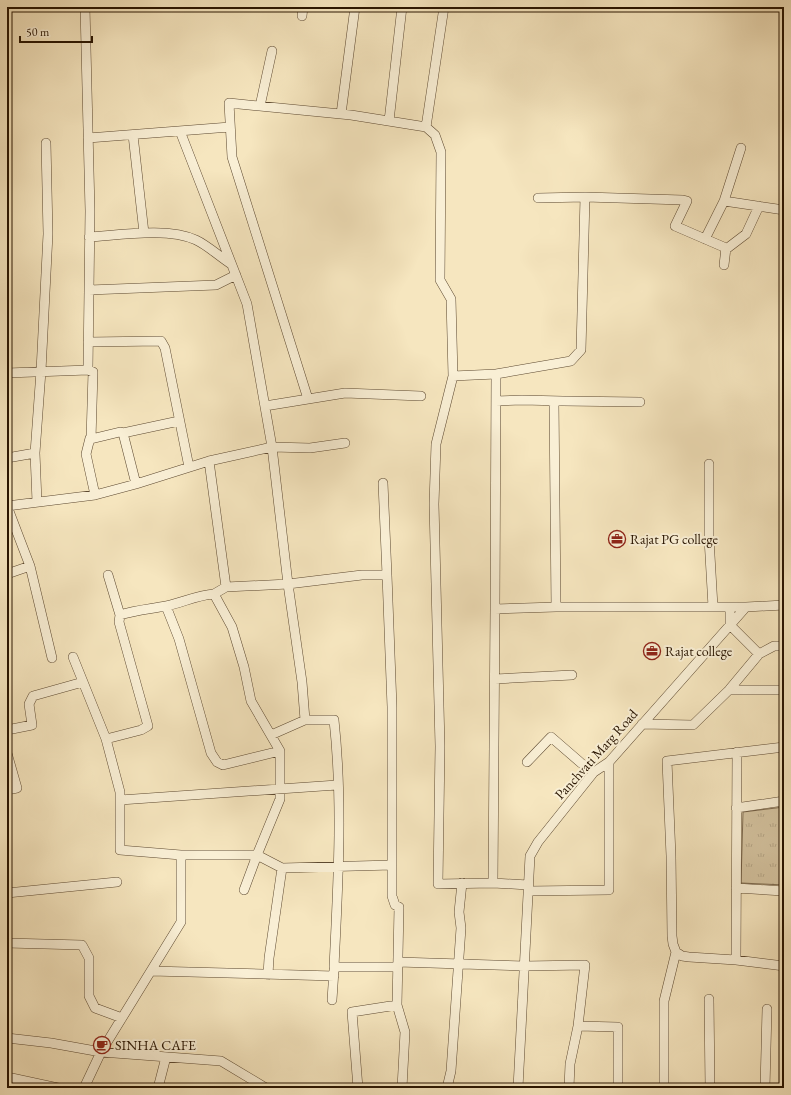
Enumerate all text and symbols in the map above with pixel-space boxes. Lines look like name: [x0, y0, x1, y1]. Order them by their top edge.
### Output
scale bar: [20, 18, 92, 44]
text: 50 m: [26, 24, 50, 40]
office icon: Rajat PG college: [607, 529, 627, 549]
place label: Rajat PG college: [630, 530, 719, 548]
office icon: Rajat college: [642, 641, 662, 661]
place label: Rajat college: [665, 642, 733, 660]
street label: Panchvati Marg Road: [551, 704, 642, 803]
cafe icon: SINHA CAFE: [92, 1035, 112, 1055]
place label: SINHA CAFE: [115, 1036, 196, 1054]

